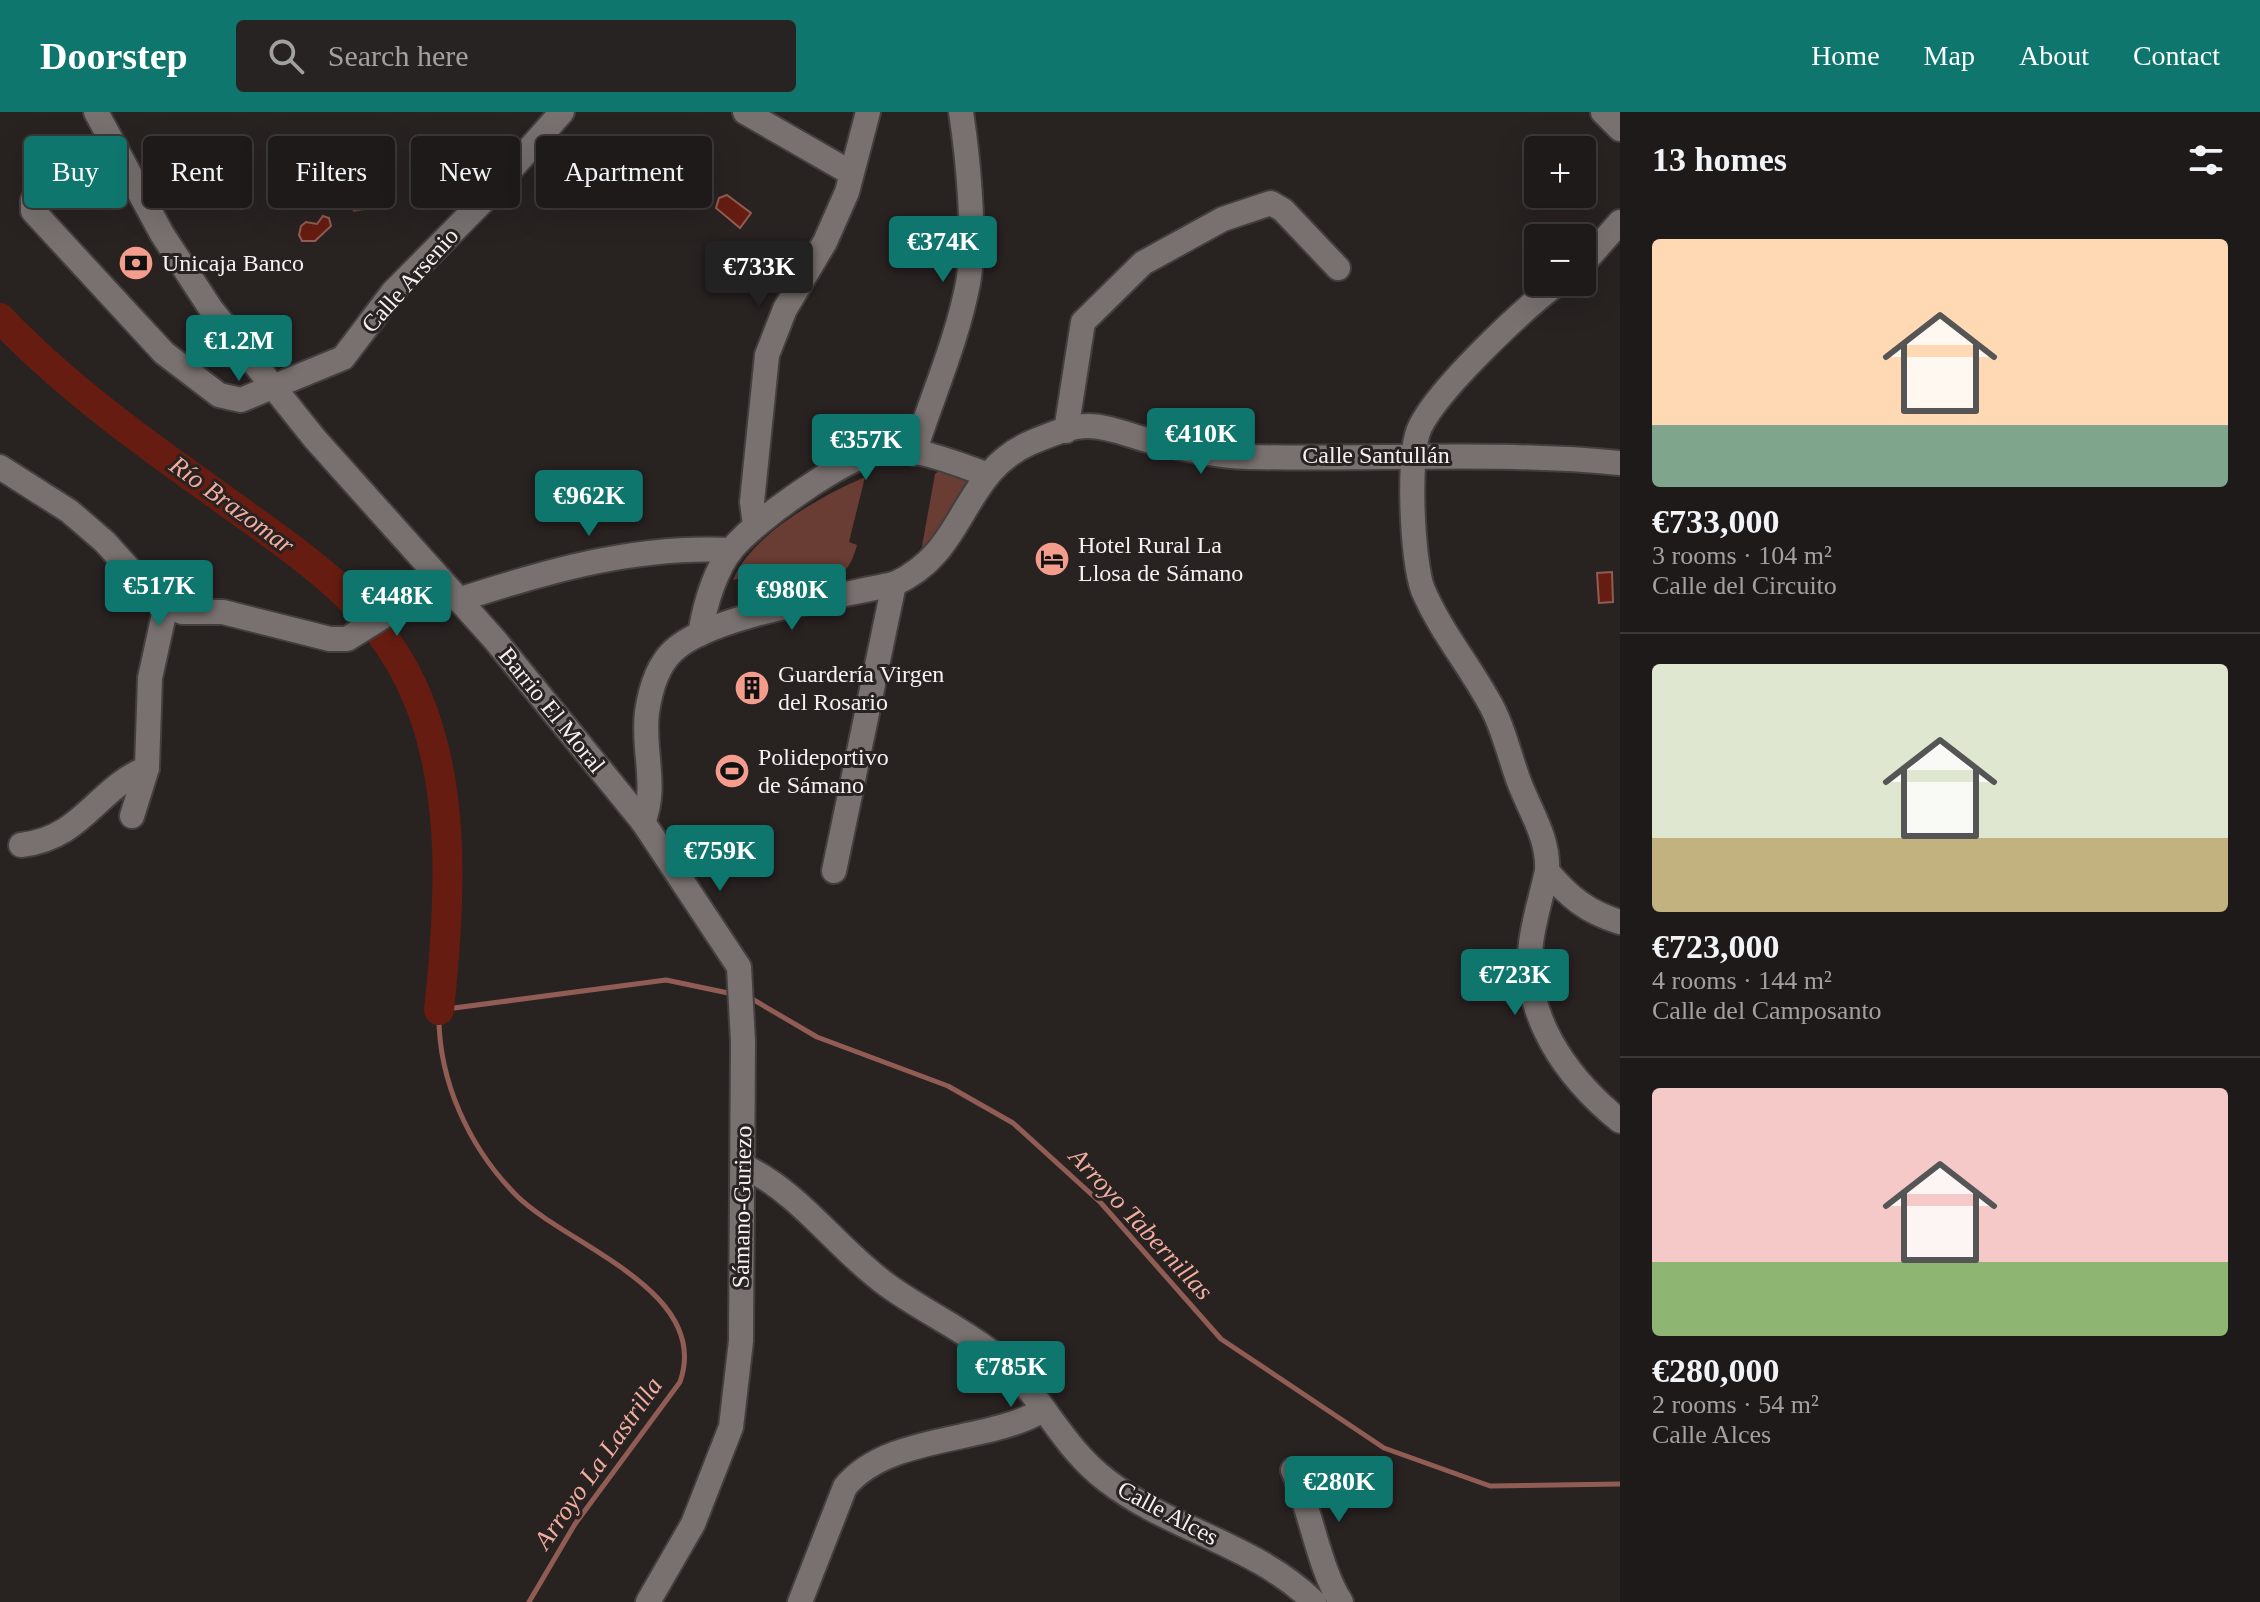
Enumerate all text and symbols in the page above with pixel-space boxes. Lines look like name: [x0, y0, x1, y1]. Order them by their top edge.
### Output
search box: [236, 20, 796, 92]
icon: search: [264, 34, 308, 78]
text: Doorstep: [40, 35, 188, 77]
text: Search here: [328, 39, 469, 72]
text: Home: [1811, 40, 1880, 71]
text: Map: [1924, 40, 1975, 71]
text: About: [2019, 40, 2089, 71]
text: Contact: [2133, 40, 2220, 71]
chip: Buy: [24, 136, 127, 208]
chip: Rent: [143, 136, 252, 208]
chip: Filters: [268, 136, 395, 208]
chip: New: [411, 136, 520, 208]
chip: Apartment: [536, 136, 712, 208]
map controls: [1524, 136, 1596, 296]
button: +: [1524, 136, 1596, 208]
icon: filters: [2184, 138, 2228, 182]
text: 13 homes: [1652, 141, 1787, 178]
pin: €374K: [887, 216, 999, 284]
street label: Calle Arsenio: [356, 223, 464, 337]
button: −: [1524, 224, 1596, 296]
text: €374K: [907, 227, 979, 256]
pin: €733K: [703, 241, 815, 309]
bank icon: Unicaja Banco: [117, 244, 155, 282]
place label: Unicaja Banco: [162, 250, 304, 276]
text: €733K: [723, 252, 795, 281]
icon: home: [1868, 291, 2012, 435]
pin: €1.2M: [183, 315, 295, 383]
text: €1.2M: [204, 326, 274, 355]
pin: €410K: [1145, 408, 1257, 476]
pin: €357K: [810, 414, 922, 482]
text: €410K: [1165, 419, 1237, 448]
text: €357K: [830, 425, 902, 454]
street label: Calle Santullán: [1302, 442, 1450, 468]
water label: Río Brazomar: [163, 450, 301, 560]
pin: €962K: [533, 470, 645, 538]
text: €962K: [553, 481, 625, 510]
text: €733,000: [1652, 503, 1780, 540]
place label: Hotel Rural La Llosa de Sámano: [1078, 532, 1243, 586]
hotel icon: Hotel Rural La Llosa de Sámano: [1033, 540, 1071, 578]
text: 3 rooms · 104 m²: [1652, 541, 1832, 570]
pin: €517K: [103, 560, 215, 628]
pin: €980K: [736, 564, 848, 632]
pin: €448K: [341, 570, 453, 638]
text: €517K: [123, 571, 195, 600]
text: Calle del Circuito: [1652, 571, 1837, 600]
text: €980K: [756, 575, 828, 604]
text: €448K: [361, 581, 433, 610]
street label: Barrio El Moral: [494, 642, 611, 778]
place label: Guardería Virgen del Rosario: [778, 661, 944, 715]
building icon: Guardería Virgen del Rosario: [733, 669, 771, 707]
icon: home: [1868, 716, 2012, 860]
place label: Polideportivo de Sámano: [758, 744, 889, 798]
sports icon: Polideportivo de Sámano: [713, 752, 751, 790]
pin: €759K: [664, 825, 776, 893]
text: €759K: [684, 836, 756, 865]
text: €723,000: [1652, 928, 1780, 965]
pin: €723K: [1459, 949, 1571, 1017]
text: €723K: [1479, 960, 1551, 989]
text: 4 rooms · 144 m²: [1652, 966, 1832, 995]
text: Calle del Camposanto: [1652, 996, 1882, 1025]
street label: Sámano-Guriezo: [728, 1125, 756, 1289]
icon: home: [1868, 1140, 2012, 1284]
water label: Arroyo Tabernillas: [1062, 1141, 1219, 1306]
pin: €785K: [955, 1341, 1067, 1409]
text: €785K: [975, 1352, 1047, 1381]
text: €280,000: [1652, 1352, 1780, 1389]
water label: Arroyo La Lastrilla: [527, 1372, 668, 1556]
text: 2 rooms · 54 m²: [1652, 1390, 1819, 1419]
text: Calle Alces: [1652, 1420, 1771, 1449]
pin: €280K: [1283, 1456, 1395, 1524]
text: €280K: [1303, 1467, 1375, 1496]
street label: Calle Alces: [1113, 1476, 1223, 1550]

